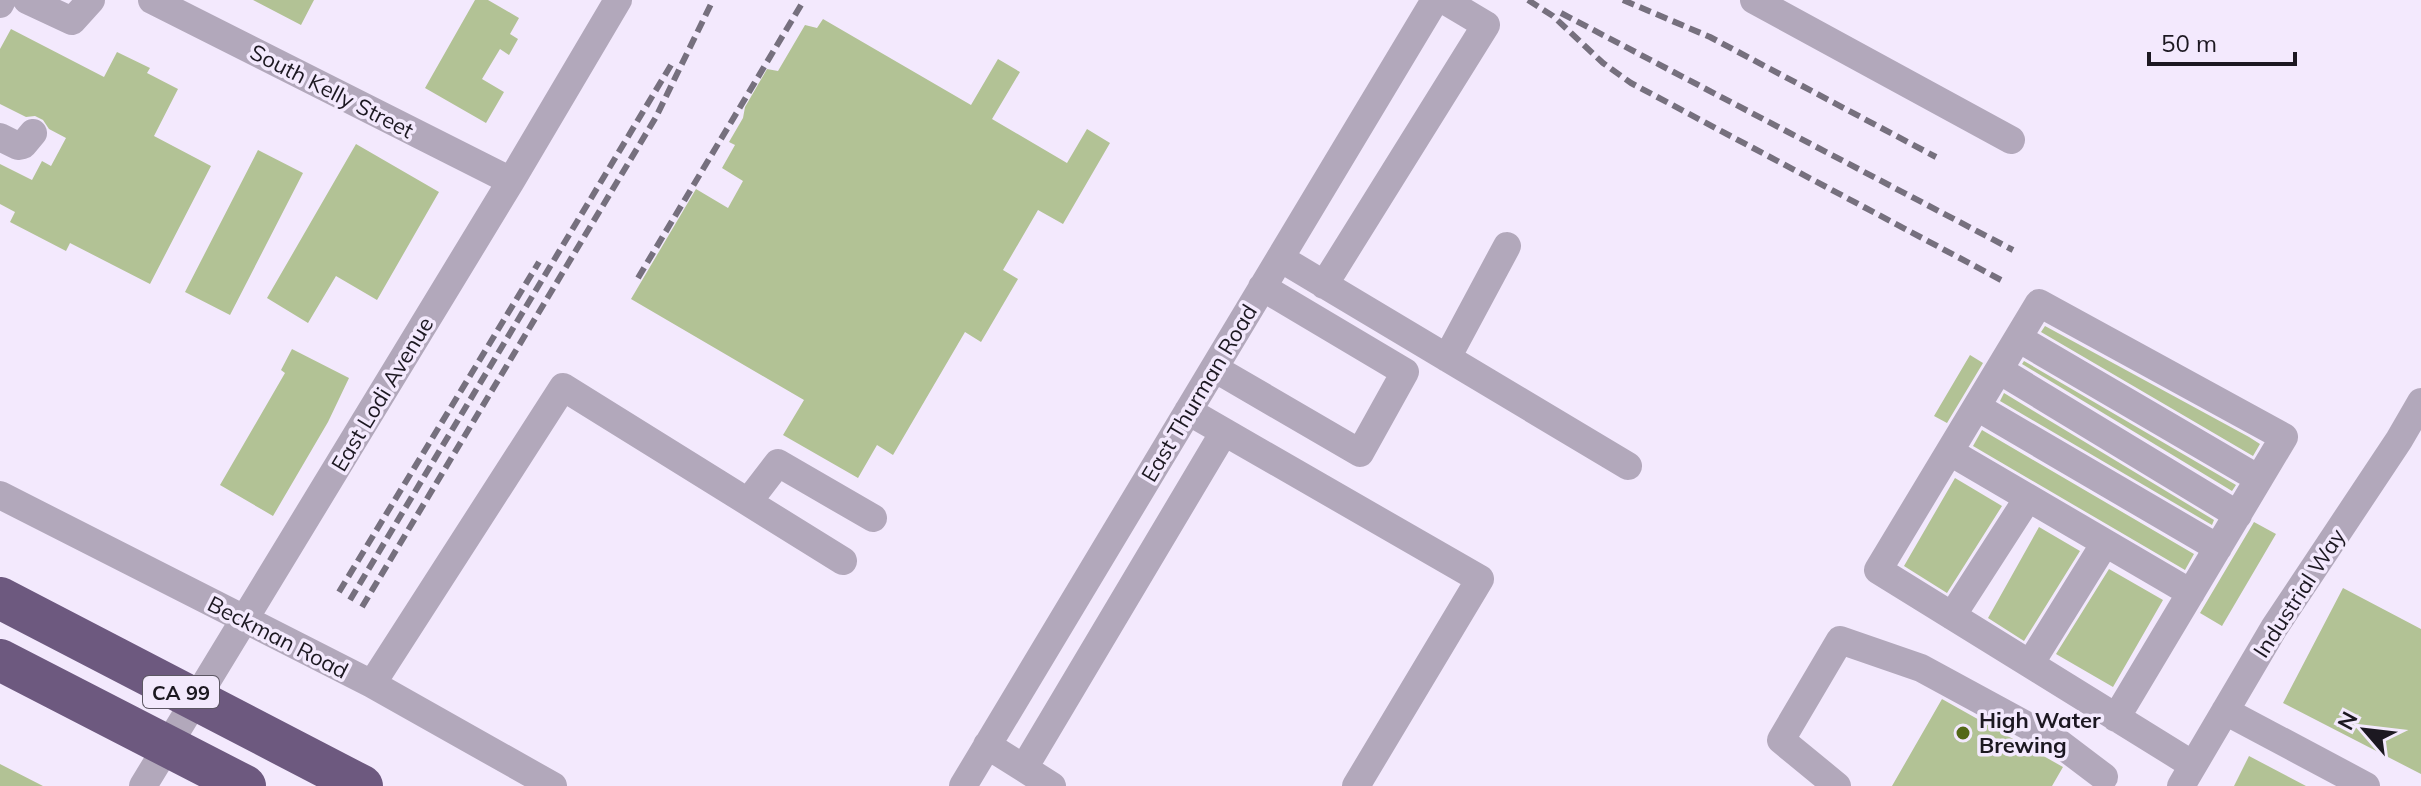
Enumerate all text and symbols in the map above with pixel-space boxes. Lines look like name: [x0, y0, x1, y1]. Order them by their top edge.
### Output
scale bar: [2149, 16, 2295, 66]
text: 50 m: [2161, 28, 2217, 58]
street label: South Kelly Street: [246, 38, 419, 144]
street label: East Thurman Road: [1135, 299, 1263, 487]
street label: East Lodi Avenue: [325, 312, 439, 476]
street label: Industrial Way: [2247, 523, 2351, 663]
street label: Beckman Road: [203, 590, 353, 684]
road number: CA 99: [143, 676, 219, 708]
north arrow: [2325, 690, 2405, 770]
place label: High Water Brewing: [1979, 706, 2101, 759]
text: N: [2331, 707, 2364, 735]
marker: High Water Brewing: [1954, 724, 1972, 742]

